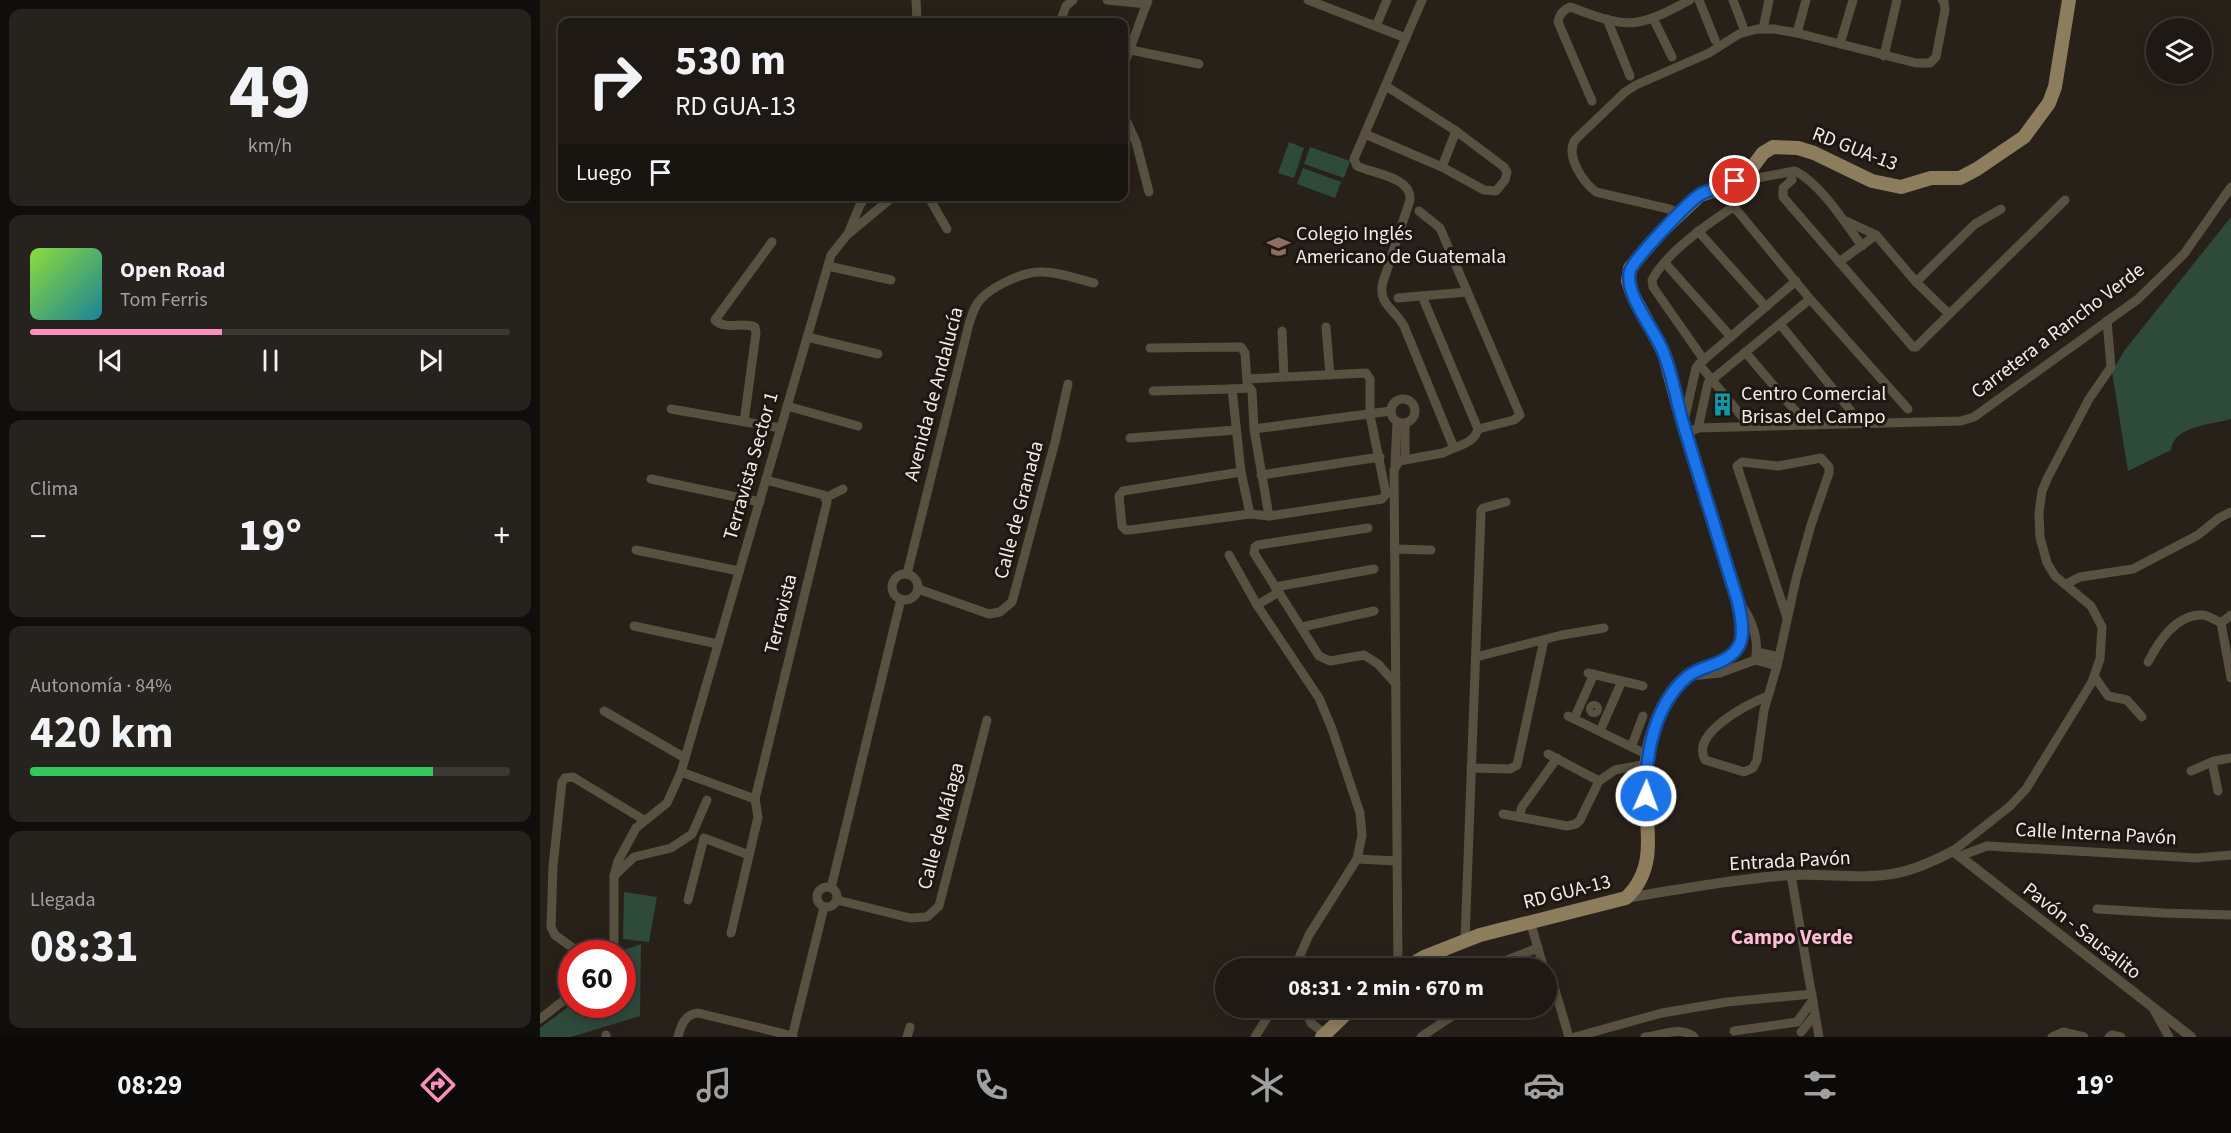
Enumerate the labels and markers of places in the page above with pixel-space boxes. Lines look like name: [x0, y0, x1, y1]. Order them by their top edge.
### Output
pin: [1709, 155, 1760, 206]
place label: Colegio Inglés Americano de Guatemala: [1296, 220, 1506, 271]
school or university icon: Colegio Inglés Americano de Guatemala: [1265, 233, 1291, 259]
place label: Centro Comercial Brisas del Campo: [1741, 380, 1886, 431]
building icon: Centro Comercial Brisas del Campo: [1710, 392, 1736, 418]

